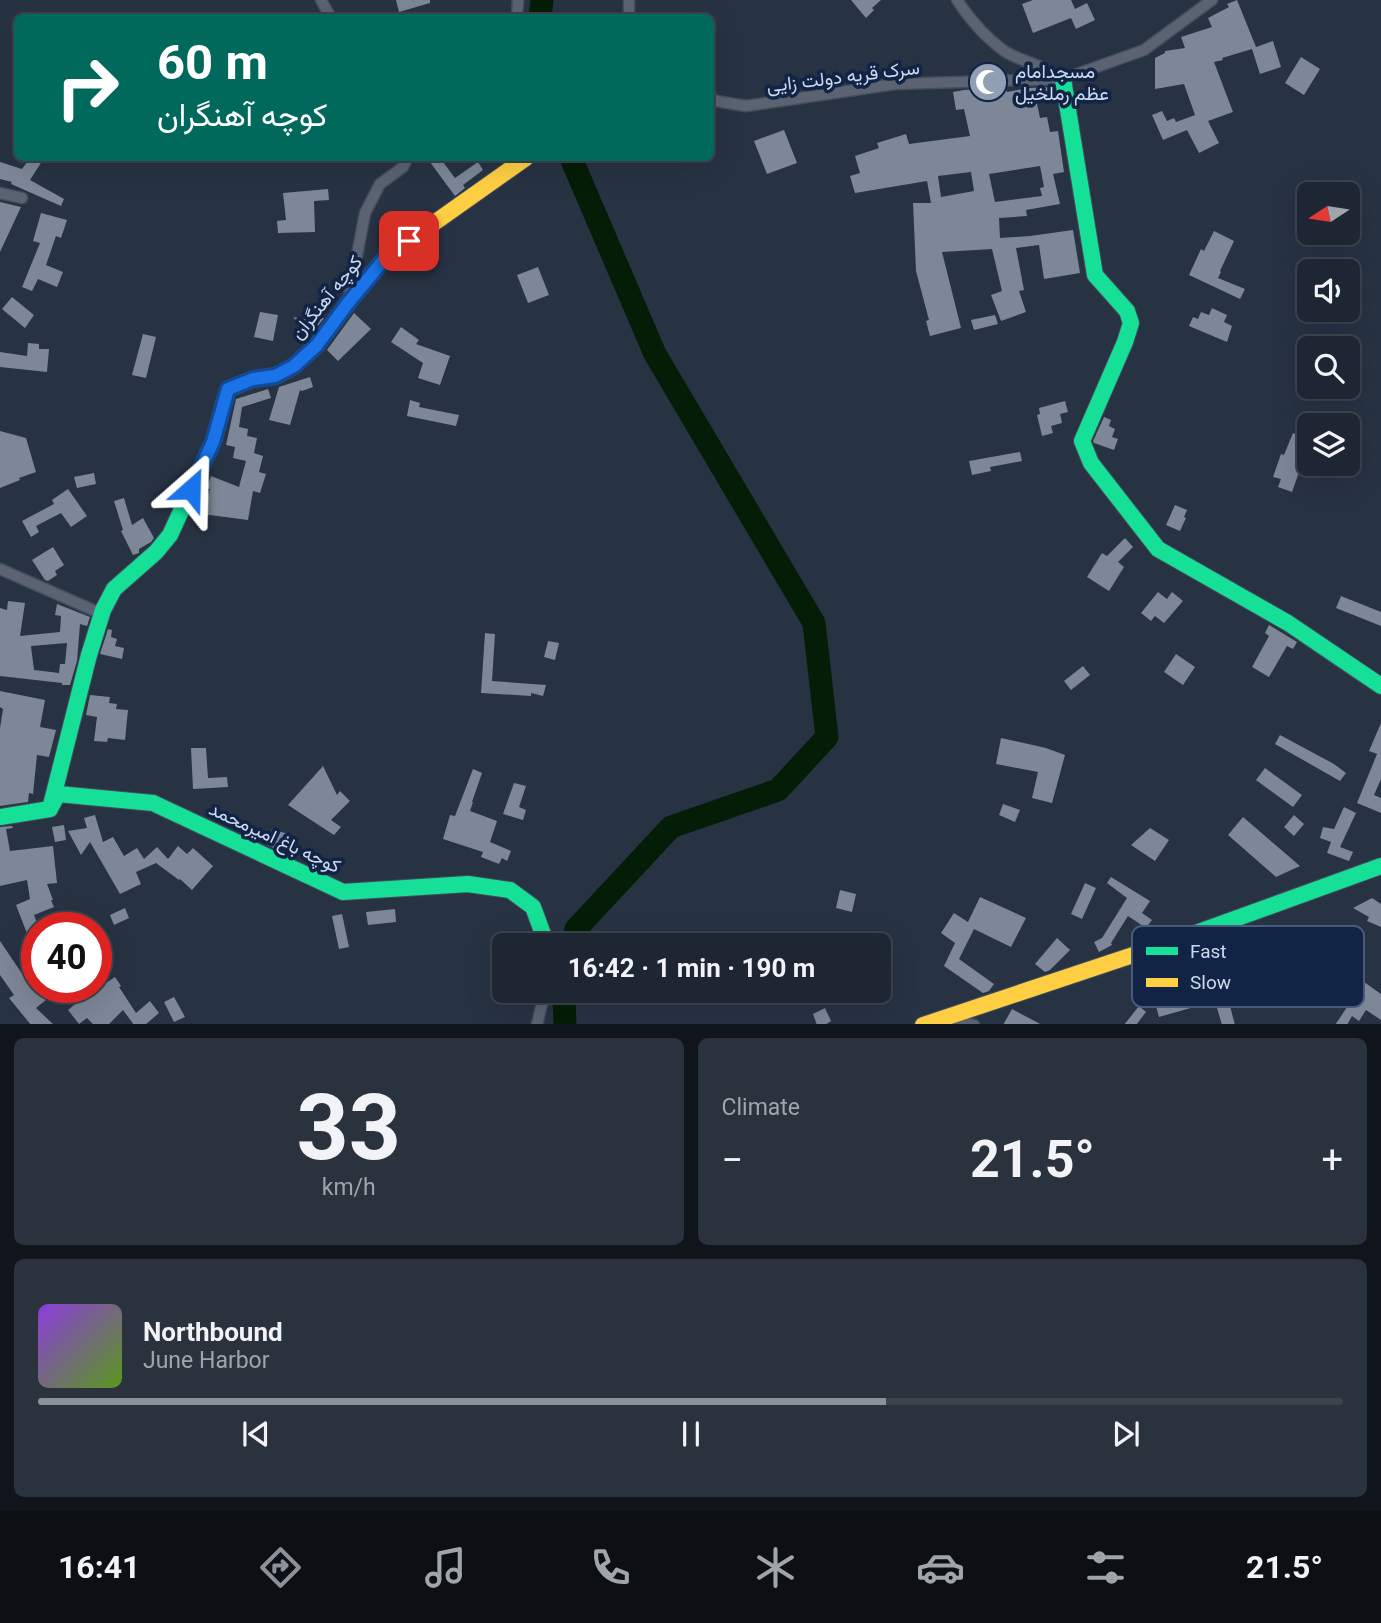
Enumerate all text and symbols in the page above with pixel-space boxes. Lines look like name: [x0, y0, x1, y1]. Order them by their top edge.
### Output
text: 60 m: [157, 34, 268, 91]
icon: right: [42, 42, 133, 133]
street label: سرک قریه دولت زایی: [765, 56, 921, 97]
place label: مسجدامام عظم رملخیل: [1015, 60, 1109, 106]
mosque icon: مسجدامام عظم رملخیل: [967, 61, 1009, 103]
text: کوچه آهنگران: [157, 96, 327, 134]
north arrow: [1297, 182, 1360, 245]
map controls: [1297, 182, 1360, 476]
pin: [379, 211, 439, 271]
icon: arrive: [390, 222, 428, 260]
street label: کوچه آهنگران: [286, 251, 369, 345]
button: sound: [1297, 259, 1360, 322]
button: search: [1297, 336, 1360, 399]
button: layers: [1297, 413, 1360, 476]
position arrow: [154, 452, 228, 526]
street label: کوچه باغ امیرمحمد: [205, 797, 344, 880]
speed limit sign: 40: [21, 912, 112, 1003]
legend: [1132, 926, 1364, 1007]
text: Fast: [1190, 940, 1227, 963]
text: 16:42 · 1 min · 190 m: [568, 953, 815, 983]
text: Slow: [1190, 971, 1231, 994]
text: 33: [297, 1075, 401, 1181]
text: Climate: [722, 1094, 800, 1121]
text: 21.5°: [970, 1129, 1095, 1190]
text: −: [722, 1138, 743, 1182]
text: +: [1321, 1138, 1343, 1182]
text: km/h: [322, 1174, 376, 1201]
text: Northbound: [143, 1317, 283, 1347]
text: June Harbor: [143, 1347, 270, 1374]
icon: previous: [237, 1415, 275, 1453]
icon: pause: [672, 1415, 710, 1453]
icon: next: [1107, 1415, 1145, 1453]
icon: directions: [256, 1543, 305, 1592]
icon: music: [421, 1543, 470, 1592]
icon: phone: [586, 1543, 635, 1592]
icon: climate: [751, 1543, 800, 1592]
icon: car: [916, 1543, 965, 1592]
icon: filters: [1081, 1543, 1130, 1592]
text: 16:41: [58, 1548, 140, 1586]
text: 21.5°: [1246, 1548, 1323, 1586]

